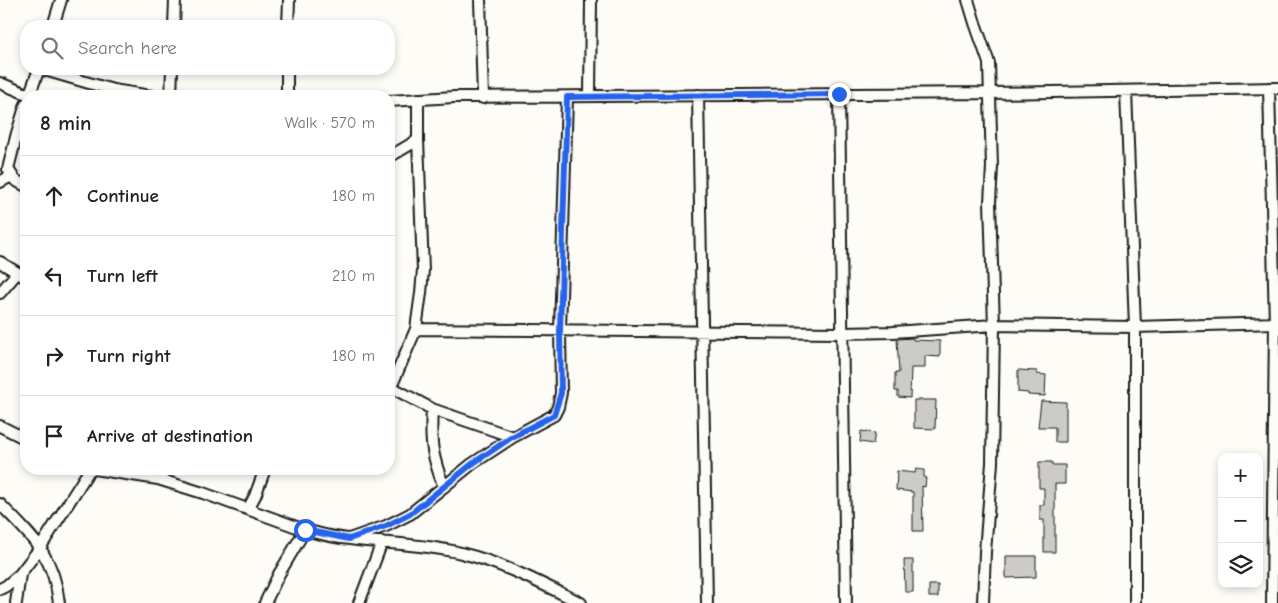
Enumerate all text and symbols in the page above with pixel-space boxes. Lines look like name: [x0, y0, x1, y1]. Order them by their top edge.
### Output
search box: [20, 20, 395, 75]
icon: search: [38, 34, 66, 62]
text: Search here: [78, 37, 177, 59]
route end: [828, 83, 851, 106]
text: 8 min: [40, 111, 91, 135]
text: Walk · 570 m: [285, 114, 375, 132]
icon: ahead: [40, 182, 68, 210]
text: Continue: [87, 185, 159, 207]
text: 180 m: [332, 187, 375, 205]
icon: left: [40, 262, 68, 290]
text: Turn left: [87, 265, 158, 287]
text: 210 m: [332, 267, 375, 285]
icon: right: [40, 342, 68, 370]
text: Turn right: [87, 345, 171, 367]
text: 180 m: [332, 347, 375, 365]
icon: arrive: [40, 422, 68, 450]
text: Arrive at destination: [87, 425, 253, 447]
map controls: [1218, 453, 1263, 588]
button: +: [1218, 453, 1263, 498]
button: −: [1218, 498, 1263, 543]
route start: [294, 519, 317, 542]
button: layers: [1218, 543, 1263, 588]

